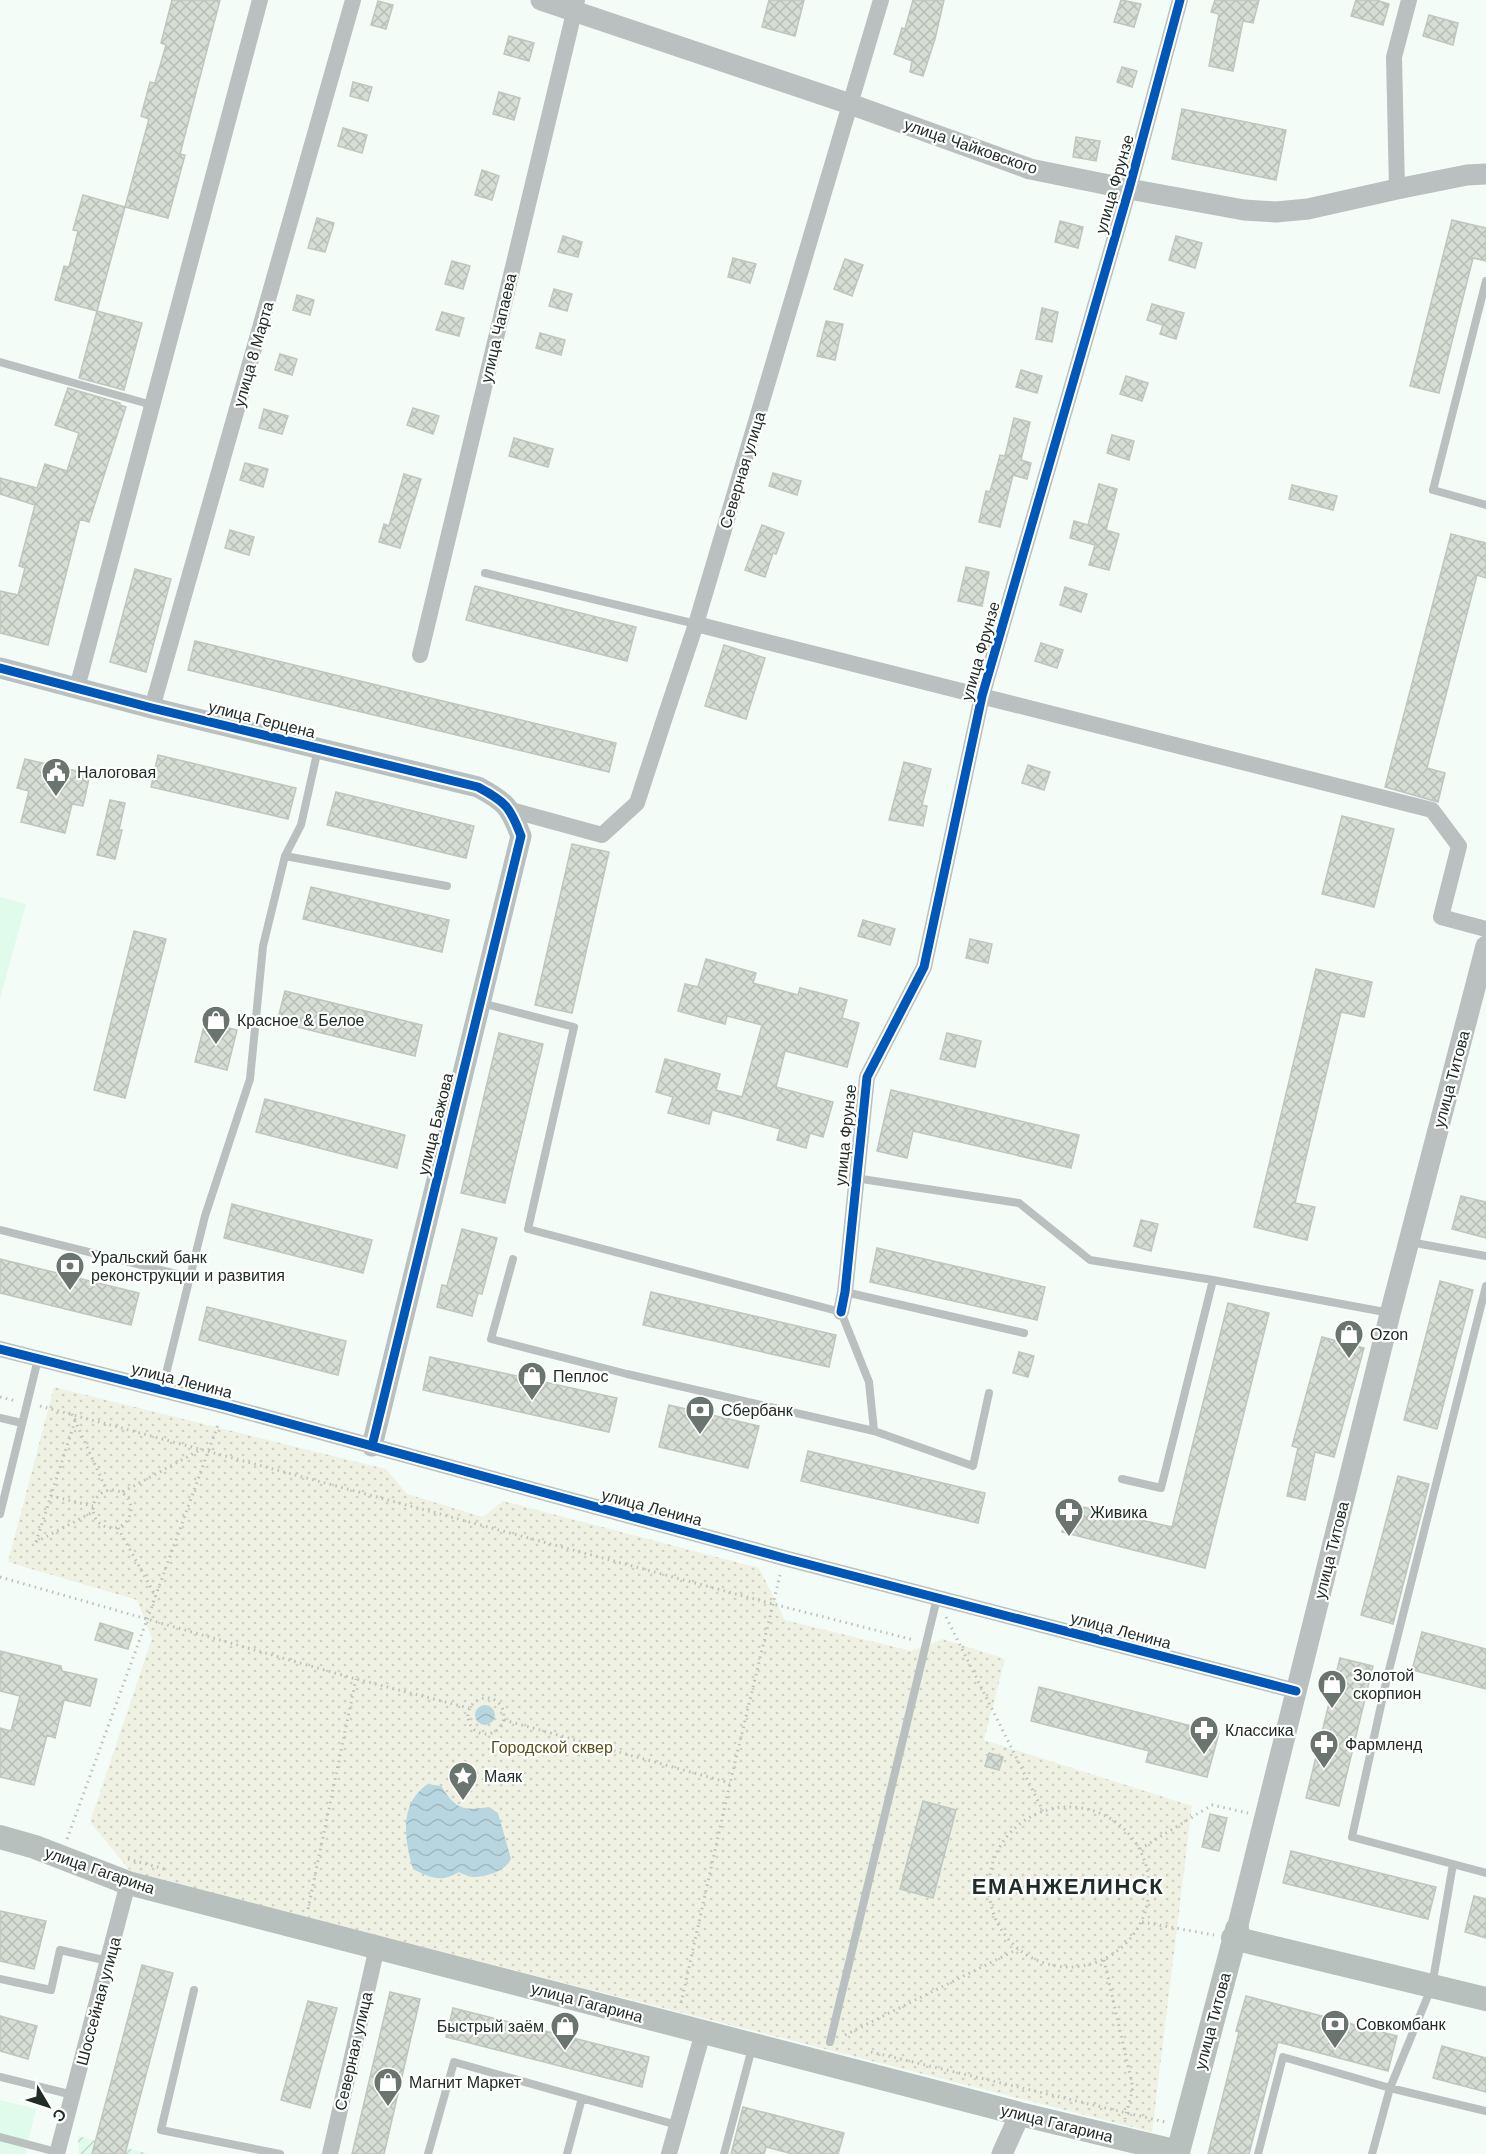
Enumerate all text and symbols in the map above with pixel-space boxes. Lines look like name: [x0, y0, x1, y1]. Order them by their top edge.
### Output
street label: улица Чайковского: [902, 116, 1040, 177]
street label: улица Фрунзе: [1092, 133, 1137, 236]
street label: улица Чапаева: [478, 272, 519, 384]
street label: улица 8 Марта: [230, 299, 277, 409]
street label: Северная улица: [717, 410, 768, 531]
street label: улица Фрунзе: [958, 600, 1003, 703]
street label: улица Герцена: [207, 698, 317, 741]
public building icon: Налоговая: [40, 756, 72, 798]
place label: Налоговая: [77, 764, 156, 781]
shop icon: Красное & Белое: [200, 1004, 232, 1046]
place label: Красное & Белое: [237, 1012, 365, 1029]
street label: улица Титова: [1430, 1029, 1473, 1129]
street label: улица Бажова: [415, 1071, 456, 1177]
street label: улица Фрунзе: [832, 1083, 859, 1187]
place label: Уральский банк реконструкции и развития: [91, 1249, 285, 1284]
bank icon: Уральский банк реконструкции и развития: [54, 1250, 86, 1292]
shop icon: Ozon: [1333, 1318, 1365, 1360]
place label: Ozon: [1370, 1326, 1408, 1343]
street label: улица Ленина: [130, 1360, 234, 1401]
shop icon: Пеплос: [516, 1360, 548, 1402]
place label: Пеплос: [553, 1368, 608, 1385]
bank icon: Сбербанк: [684, 1394, 716, 1436]
place label: Сбербанк: [721, 1402, 794, 1419]
street label: улица Ленина: [600, 1486, 704, 1529]
pharmacy icon: Живика: [1053, 1496, 1085, 1538]
street label: улица Титова: [1311, 1500, 1352, 1601]
place label: Живика: [1090, 1504, 1148, 1521]
street label: улица Ленина: [1069, 1609, 1173, 1652]
place label: Золотой скорпион: [1353, 1667, 1421, 1702]
shop icon: Золотой скорпион: [1316, 1668, 1348, 1710]
pharmacy icon: Классика: [1188, 1714, 1220, 1756]
place label: Классика: [1225, 1722, 1294, 1739]
pharmacy icon: Фармленд: [1308, 1728, 1340, 1770]
place label: Фармленд: [1345, 1736, 1423, 1753]
park label: Городской сквер: [491, 1739, 613, 1756]
place icon: Маяк: [447, 1760, 479, 1802]
place label: Маяк: [484, 1768, 523, 1785]
street label: улица Гагарина: [43, 1844, 157, 1897]
district label: ЕМАНЖЕЛИНСК: [972, 1874, 1164, 1899]
street label: Шоссейная улица: [73, 1935, 124, 2067]
street label: улица Титова: [1191, 1971, 1234, 2071]
street label: улица Гагарина: [529, 1979, 645, 2026]
street label: Северная улица: [332, 1990, 375, 2112]
bank icon: Совкомбанк: [1319, 2008, 1351, 2050]
shop icon: Быстрый заём: [549, 2010, 581, 2052]
place label: Совкомбанк: [1356, 2016, 1446, 2033]
place label: Быстрый заём: [437, 2018, 544, 2035]
shop icon: Магнит Маркет: [372, 2066, 404, 2108]
place label: Магнит Маркет: [409, 2074, 522, 2091]
north arrow: [18, 2076, 78, 2136]
street label: улица Гагарина: [999, 2101, 1115, 2146]
text: С: [49, 2105, 70, 2125]

